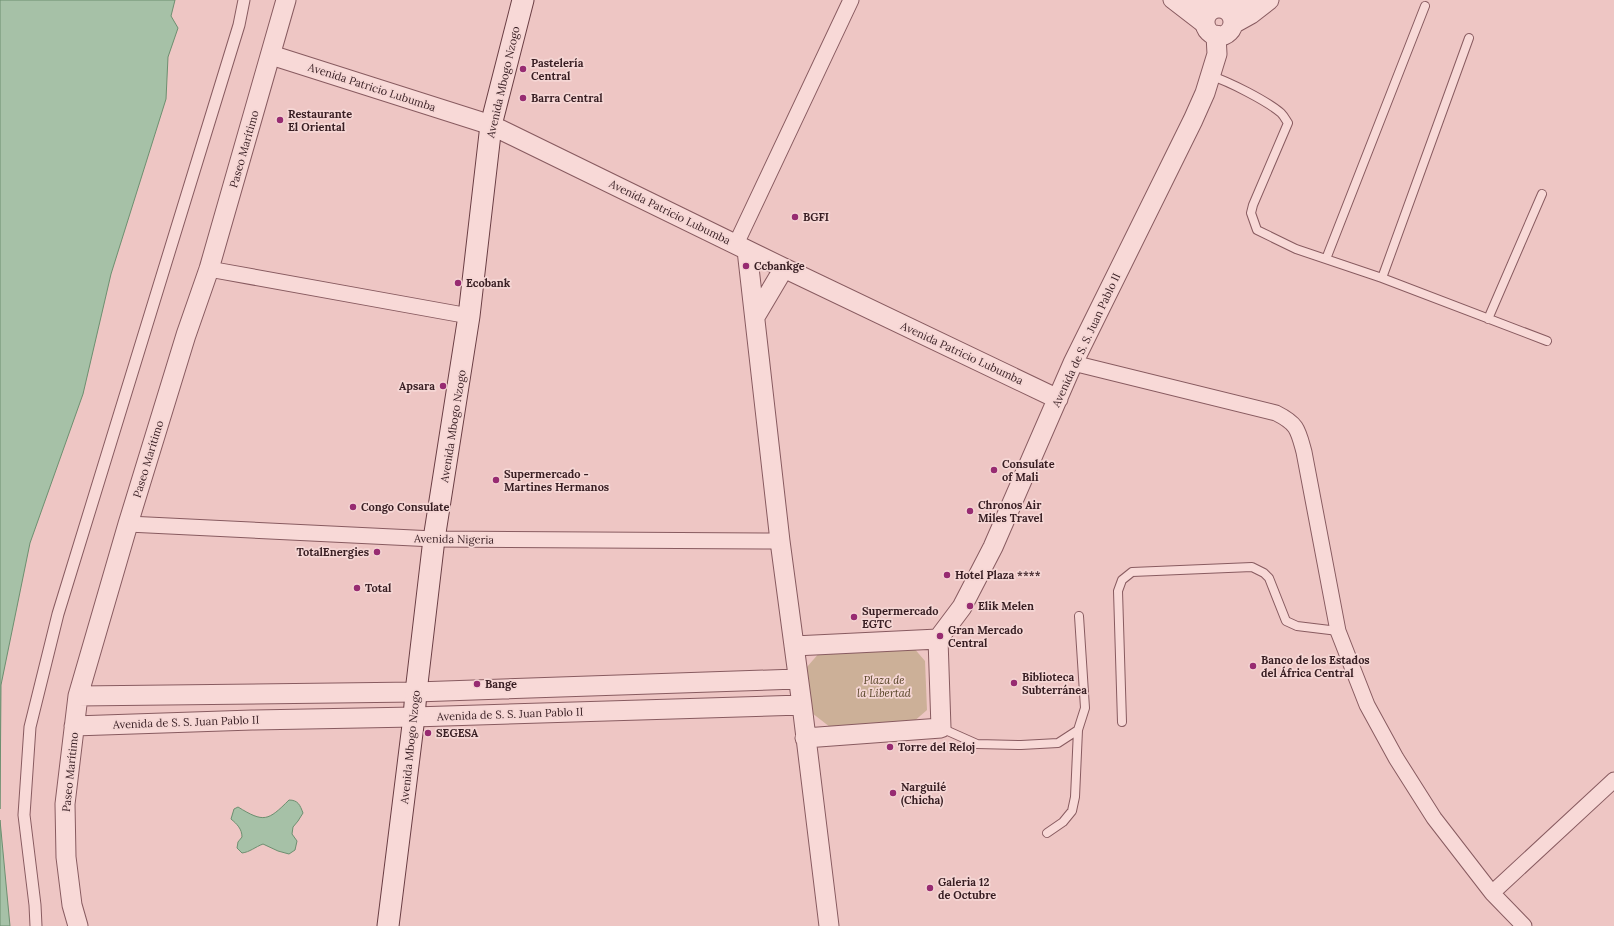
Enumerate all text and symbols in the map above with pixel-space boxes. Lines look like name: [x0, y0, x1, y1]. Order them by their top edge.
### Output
street label: Avenida Mbogo Nzogo: [483, 25, 523, 140]
place label: Pastelería Central: [531, 56, 584, 83]
street label: Avenida Patricio Lubumba: [305, 59, 438, 114]
marker: Pastelería Central: [518, 64, 528, 74]
place label: Barra Central: [531, 91, 603, 105]
marker: Barra Central: [518, 93, 528, 103]
place label: Restaurante El Oriental: [288, 107, 352, 134]
street label: Paseo Marítimo: [226, 109, 262, 189]
marker: Restaurante El Oriental: [275, 115, 285, 125]
street label: Avenida Patricio Lubumba: [606, 176, 733, 248]
place label: BGFI: [803, 210, 829, 224]
marker: BGFI: [790, 212, 800, 222]
place label: Ccbankge: [754, 259, 805, 273]
marker: Ccbankge: [741, 261, 751, 271]
street label: Avenida de S. S. Juan Pablo II: [1048, 270, 1123, 410]
place label: Ecobank: [466, 276, 511, 290]
marker: Ecobank: [453, 278, 463, 288]
street label: Avenida Patricio Lubumba: [898, 318, 1026, 388]
street label: Avenida Mbogo Nzogo: [437, 369, 469, 484]
place label: Apsara: [399, 379, 435, 393]
marker: Apsara: [438, 381, 448, 391]
street label: Paseo Marítimo: [130, 419, 166, 499]
place label: Consulate of Mali: [1002, 457, 1055, 484]
marker: Consulate of Mali: [989, 465, 999, 475]
place label: Supermercado - Martines Hermanos: [504, 467, 609, 494]
marker: Supermercado - Martines Hermanos: [491, 475, 501, 485]
place label: Chronos Air Miles Travel: [978, 498, 1043, 525]
place label: Congo Consulate: [361, 500, 450, 514]
marker: Congo Consulate: [348, 502, 358, 512]
marker: Chronos Air Miles Travel: [965, 506, 975, 516]
street label: Avenida Nigeria: [413, 531, 494, 547]
place label: TotalEnergies: [296, 545, 369, 559]
marker: TotalEnergies: [372, 547, 382, 557]
place label: Hotel Plaza ****: [955, 568, 1041, 582]
marker: Hotel Plaza ****: [942, 570, 952, 580]
place label: Total: [365, 581, 392, 595]
marker: Total: [352, 583, 362, 593]
place label: Elik Melen: [978, 599, 1034, 613]
marker: Elik Melen: [965, 601, 975, 611]
place label: Supermercado EGTC: [862, 604, 939, 631]
marker: Supermercado EGTC: [849, 612, 859, 622]
place label: Gran Mercado Central: [948, 623, 1023, 650]
marker: Gran Mercado Central: [935, 631, 945, 641]
place label: Banco de los Estados del África Central: [1261, 653, 1370, 680]
marker: Banco de los Estados del África Central: [1248, 661, 1258, 671]
place label: Biblioteca Subterránea: [1022, 670, 1087, 697]
park label: Plaza de la Libertad: [857, 673, 912, 700]
place label: Bange: [485, 677, 517, 691]
marker: Biblioteca Subterránea: [1009, 678, 1019, 688]
marker: Bange: [472, 679, 482, 689]
street label: Avenida Mbogo Nzogo: [397, 690, 423, 805]
street label: Avenida de S. S. Juan Pablo II: [436, 704, 584, 724]
street label: Avenida de S. S. Juan Pablo II: [112, 712, 260, 732]
place label: SEGESA: [436, 726, 479, 740]
marker: SEGESA: [423, 728, 433, 738]
street label: Paseo Marítimo: [59, 731, 81, 813]
place label: Torre del Reloj: [898, 740, 975, 754]
marker: Torre del Reloj: [885, 742, 895, 752]
place label: Narguilé (Chicha): [901, 780, 946, 808]
marker: Narguilé (Chicha): [888, 788, 898, 798]
place label: Galeria 12 de Octubre: [938, 875, 996, 902]
marker: Galeria 12 de Octubre: [925, 883, 935, 893]

